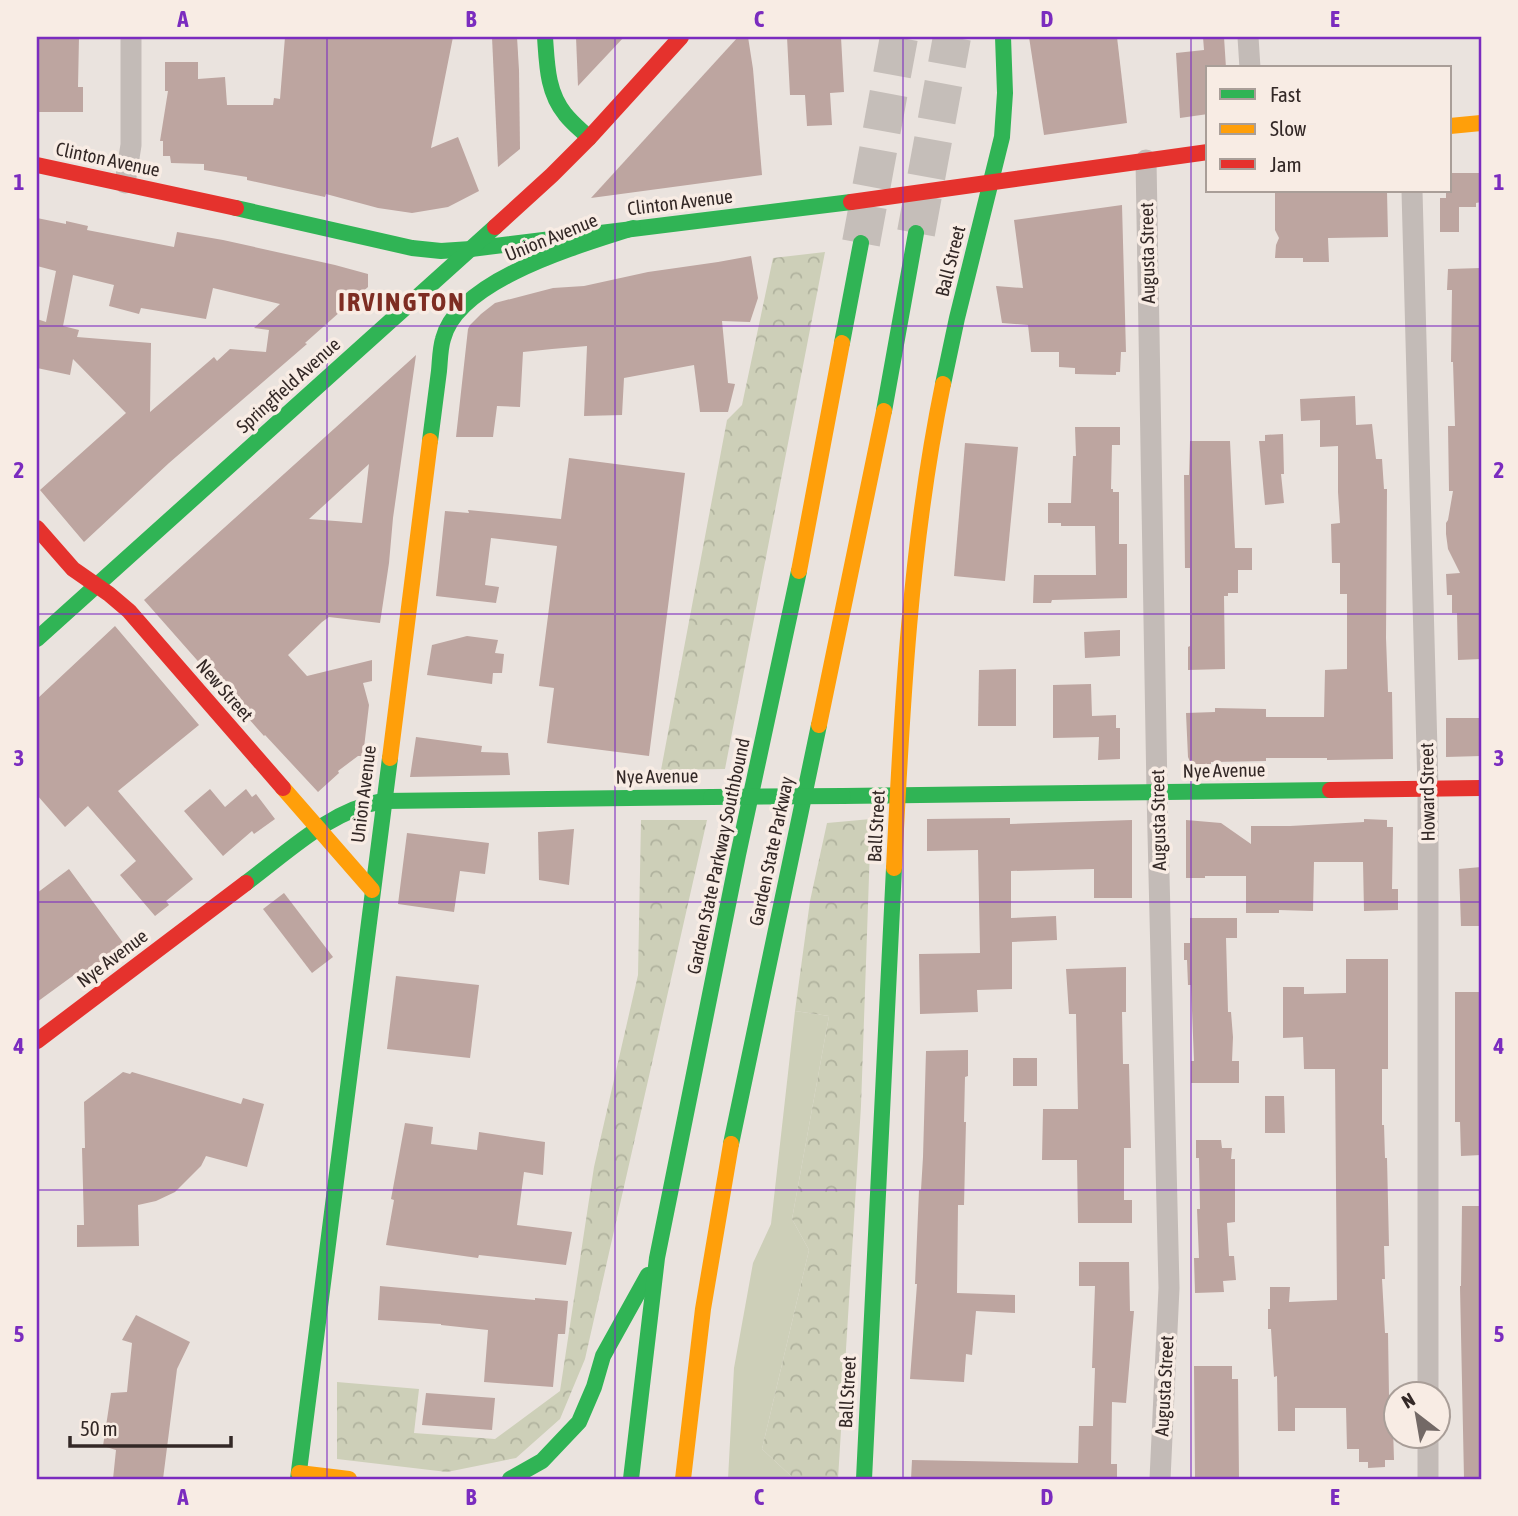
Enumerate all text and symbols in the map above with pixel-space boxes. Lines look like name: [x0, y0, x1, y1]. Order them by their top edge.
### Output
text: A: [176, 6, 189, 32]
text: B: [466, 6, 477, 32]
text: C: [754, 6, 765, 32]
text: D: [1041, 6, 1054, 32]
text: E: [1330, 6, 1340, 32]
legend: [1206, 66, 1452, 192]
text: Fast: [1270, 82, 1301, 106]
text: Slow: [1270, 116, 1307, 140]
street label: Clinton Avenue: [54, 137, 162, 181]
text: Jam: [1270, 152, 1302, 176]
text: 1: [14, 169, 25, 195]
text: 1: [1494, 169, 1505, 195]
street label: Clinton Avenue: [626, 185, 734, 219]
street label: Augusta Street: [1135, 202, 1159, 304]
street label: Union Avenue: [501, 208, 601, 266]
street label: Ball Street: [931, 223, 969, 299]
district label: IRVINGTON: [338, 287, 466, 317]
street label: Springfield Avenue: [232, 333, 344, 437]
text: 2: [14, 457, 24, 483]
text: 2: [1494, 457, 1504, 483]
street label: New Street: [192, 654, 258, 726]
street label: Garden State Parkway Southbound: [682, 736, 754, 976]
street label: Howard Street: [1415, 742, 1439, 842]
street label: Union Avenue: [346, 744, 380, 844]
text: 3: [14, 745, 24, 771]
text: 3: [1494, 745, 1504, 771]
street label: Nye Avenue: [1182, 758, 1266, 782]
street label: Nye Avenue: [615, 764, 699, 788]
street label: Augusta Street: [1146, 769, 1170, 871]
street label: Garden State Parkway: [744, 774, 798, 928]
street label: Ball Street: [863, 789, 889, 863]
street label: Nye Avenue: [72, 924, 152, 992]
text: 4: [13, 1033, 25, 1059]
text: 4: [1493, 1033, 1505, 1059]
text: 5: [14, 1321, 25, 1347]
text: 5: [1494, 1321, 1505, 1347]
street label: Augusta Street: [1150, 1335, 1178, 1437]
street label: Ball Street: [834, 1355, 860, 1429]
north arrow: [1382, 1380, 1452, 1450]
text: N: [1398, 1388, 1419, 1413]
scale bar: [70, 1404, 231, 1448]
text: 50 m: [80, 1416, 118, 1440]
text: A: [176, 1484, 189, 1510]
text: B: [466, 1484, 477, 1510]
text: C: [754, 1484, 765, 1510]
text: D: [1041, 1484, 1054, 1510]
text: E: [1330, 1484, 1340, 1510]

